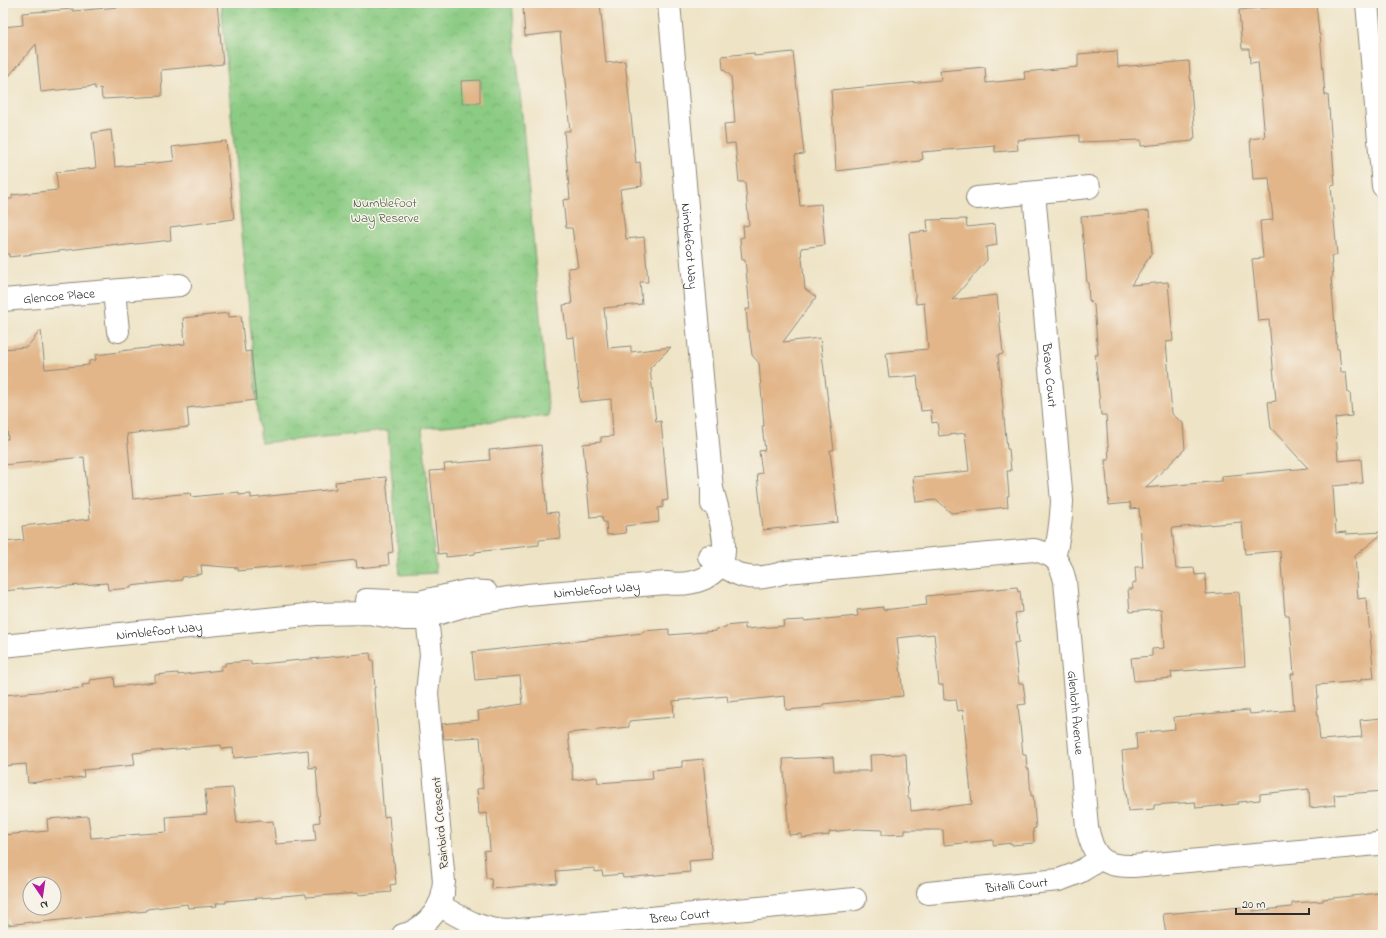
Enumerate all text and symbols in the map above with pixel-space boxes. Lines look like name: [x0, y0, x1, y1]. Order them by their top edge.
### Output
park label: Numblefoot Way Reserve: [351, 194, 419, 229]
street label: Nimblefoot Way: [676, 202, 702, 290]
street label: Glencoe Place: [22, 284, 96, 309]
street label: Bravo Court: [1037, 341, 1062, 409]
street label: Nimblefoot Way: [553, 577, 641, 604]
street label: Nimblefoot Way: [115, 618, 203, 645]
street label: Glenloth Avenue: [1062, 670, 1089, 756]
street label: Rainbird Crescent: [427, 775, 454, 870]
street label: Bitalli Court: [984, 873, 1049, 898]
north arrow: [22, 876, 62, 916]
scale bar: [1236, 890, 1309, 916]
text: N: [39, 896, 49, 913]
text: 20 m: [1242, 896, 1265, 914]
street label: Brew Court: [648, 904, 711, 929]

